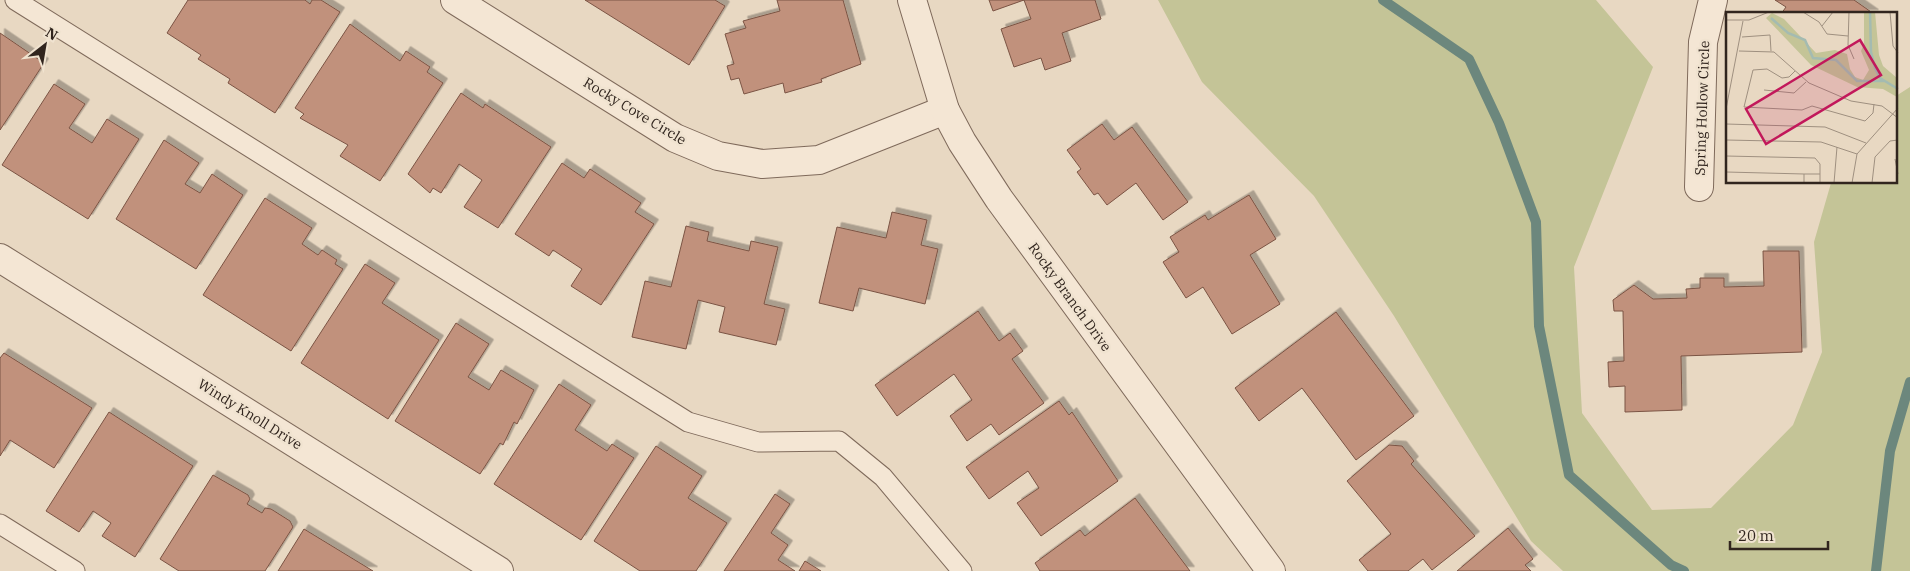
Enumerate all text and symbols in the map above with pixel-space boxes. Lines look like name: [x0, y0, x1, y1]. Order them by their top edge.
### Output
inset map: [1726, 12, 1898, 184]
north arrow: [20, 20, 70, 70]
text: N: [42, 23, 61, 44]
street label: Spring Hollow Circle: [1691, 40, 1713, 176]
street label: Rocky Cove Circle: [580, 73, 690, 149]
street label: Rocky Branch Drive: [1024, 239, 1116, 355]
street label: Windy Knoll Drive: [195, 375, 305, 453]
scale bar: [1730, 518, 1828, 550]
text: 20 m: [1738, 526, 1774, 545]

